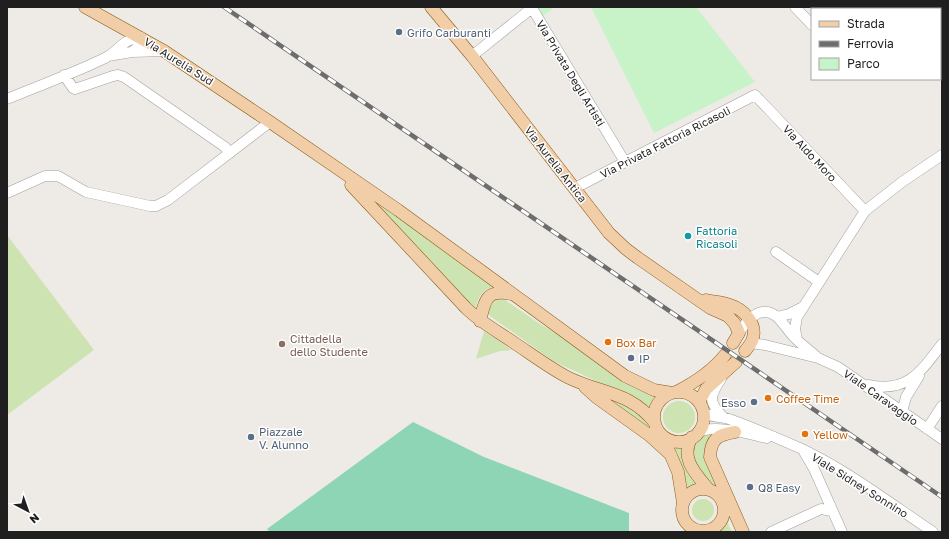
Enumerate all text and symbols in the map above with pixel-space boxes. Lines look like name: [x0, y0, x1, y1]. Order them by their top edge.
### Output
legend: [811, 8, 941, 80]
text: Strada: [847, 16, 885, 31]
street label: Via Privata Degli Artisti: [534, 18, 608, 128]
place label: Grifo Carburanti: [407, 26, 491, 39]
marker: Grifo Carburanti: [394, 27, 404, 37]
street label: Via Aurelia Sud: [142, 34, 216, 88]
text: Ferrovia: [847, 36, 894, 51]
text: Parco: [847, 56, 880, 71]
street label: Via Privata Fattoria Ricasoli: [598, 103, 732, 181]
street label: Via Aldo Moro: [780, 122, 840, 184]
street label: Via Aurelia Antica: [522, 123, 590, 205]
place label: Fattoria Ricasoli: [696, 224, 738, 250]
marker: Fattoria Ricasoli: [683, 231, 693, 241]
place label: Cittadella dello Studente: [290, 332, 368, 358]
place label: Box Bar: [616, 336, 657, 349]
marker: Box Bar: [603, 337, 613, 347]
marker: Cittadella dello Studente: [277, 339, 287, 349]
place label: IP: [639, 352, 650, 365]
marker: IP: [626, 353, 636, 363]
street label: Viale Caravaggio: [841, 366, 921, 428]
place label: Coffee Time: [776, 392, 839, 405]
marker: Coffee Time: [763, 393, 773, 403]
place label: Esso: [721, 396, 746, 409]
marker: Esso: [749, 397, 759, 407]
place label: Piazzale V. Alunno: [259, 425, 309, 451]
place label: Yellow: [813, 428, 848, 441]
marker: Yellow: [800, 429, 810, 439]
marker: Piazzale V. Alunno: [246, 432, 256, 442]
street label: Viale Sidney Sonnino: [809, 450, 911, 520]
place label: Q8 Easy: [758, 481, 800, 494]
marker: Q8 Easy: [745, 482, 755, 492]
north arrow: [8, 491, 48, 531]
text: N: [27, 511, 42, 527]

